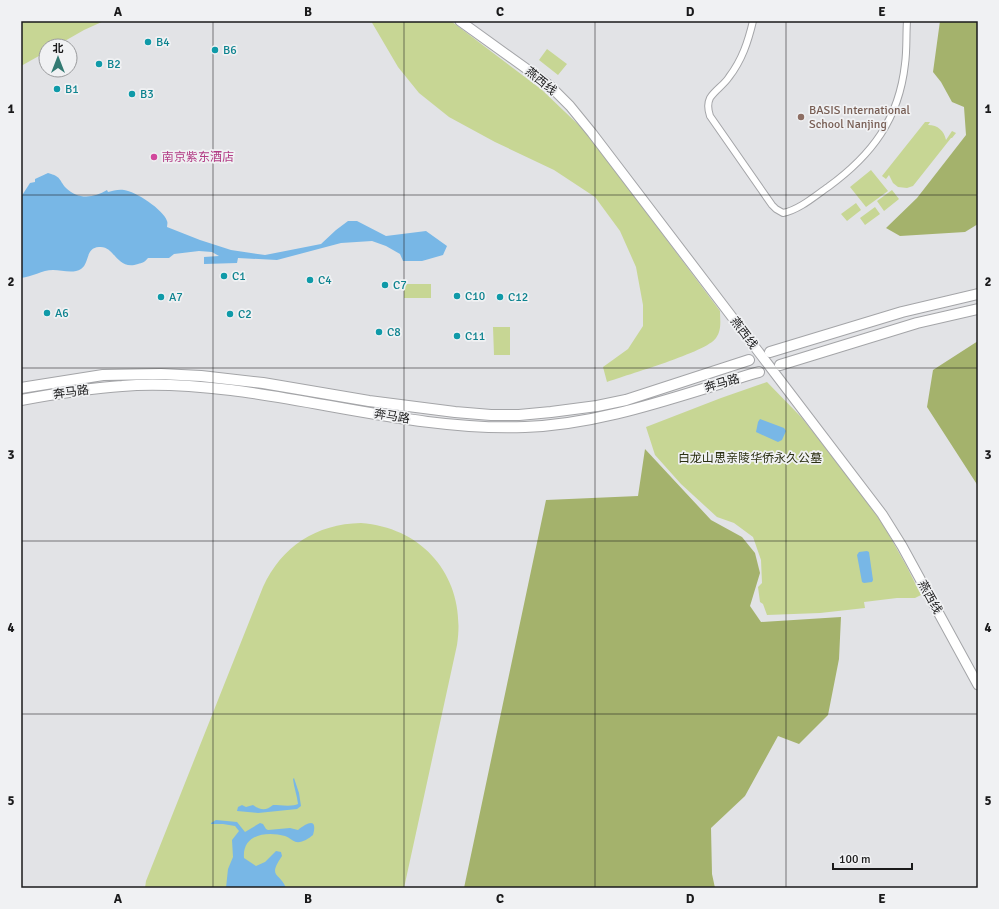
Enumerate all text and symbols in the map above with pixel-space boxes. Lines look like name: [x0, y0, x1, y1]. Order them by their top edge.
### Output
text: A: [114, 4, 123, 20]
text: B: [304, 4, 312, 20]
text: C: [496, 4, 504, 20]
text: D: [686, 4, 695, 20]
text: E: [878, 4, 886, 20]
place label: B4: [156, 35, 170, 50]
marker: B4: [143, 37, 153, 47]
north arrow: [38, 38, 78, 78]
text: 北: [53, 42, 64, 55]
place label: B6: [223, 43, 237, 58]
marker: B6: [210, 45, 220, 55]
place label: B2: [107, 57, 121, 72]
marker: B2: [94, 59, 104, 69]
street label: 燕西线: [522, 64, 559, 99]
place label: B1: [65, 82, 79, 97]
marker: B1: [52, 84, 62, 94]
place label: B3: [140, 87, 154, 102]
marker: B3: [127, 89, 137, 99]
text: 1: [7, 101, 15, 117]
text: 1: [984, 101, 992, 117]
place label: BASIS International School Nanjing: [809, 103, 911, 132]
marker: BASIS International School Nanjing: [796, 112, 806, 122]
place label: 南京紫东酒店: [162, 150, 234, 165]
marker: 南京紫东酒店: [149, 152, 159, 162]
place label: C1: [232, 269, 246, 284]
marker: C1: [219, 271, 229, 281]
place label: C4: [318, 273, 332, 288]
text: 2: [7, 274, 15, 290]
text: 2: [984, 274, 992, 290]
marker: C4: [305, 275, 315, 285]
place label: C7: [393, 278, 407, 293]
marker: C7: [380, 280, 390, 290]
place label: C10: [465, 289, 485, 304]
place label: A7: [169, 290, 183, 305]
place label: C12: [508, 290, 528, 305]
marker: C10: [452, 291, 462, 301]
marker: A7: [156, 292, 166, 302]
marker: C12: [495, 292, 505, 302]
place label: A6: [55, 306, 69, 321]
place label: C2: [238, 307, 252, 322]
marker: A6: [42, 308, 52, 318]
marker: C2: [225, 309, 235, 319]
street label: 燕西线: [727, 314, 760, 352]
place label: C8: [387, 325, 401, 340]
marker: C8: [374, 327, 384, 337]
place label: C11: [465, 329, 485, 344]
marker: C11: [452, 331, 462, 341]
street label: 奔马路: [703, 371, 742, 396]
street label: 奔马路: [52, 383, 90, 402]
street label: 奔马路: [373, 406, 411, 427]
text: 3: [7, 447, 15, 463]
text: 3: [984, 447, 992, 463]
park label: 白龙山思亲陵华侨永久公墓: [678, 451, 822, 466]
street label: 燕西线: [914, 578, 945, 617]
text: 4: [7, 620, 15, 636]
text: 4: [984, 620, 992, 636]
text: 5: [7, 793, 15, 809]
text: 5: [984, 793, 992, 809]
scale bar: [833, 845, 912, 871]
text: 100 m: [839, 852, 871, 867]
text: A: [114, 891, 123, 907]
text: B: [304, 891, 312, 907]
text: C: [496, 891, 504, 907]
text: D: [686, 891, 695, 907]
text: E: [878, 891, 886, 907]

